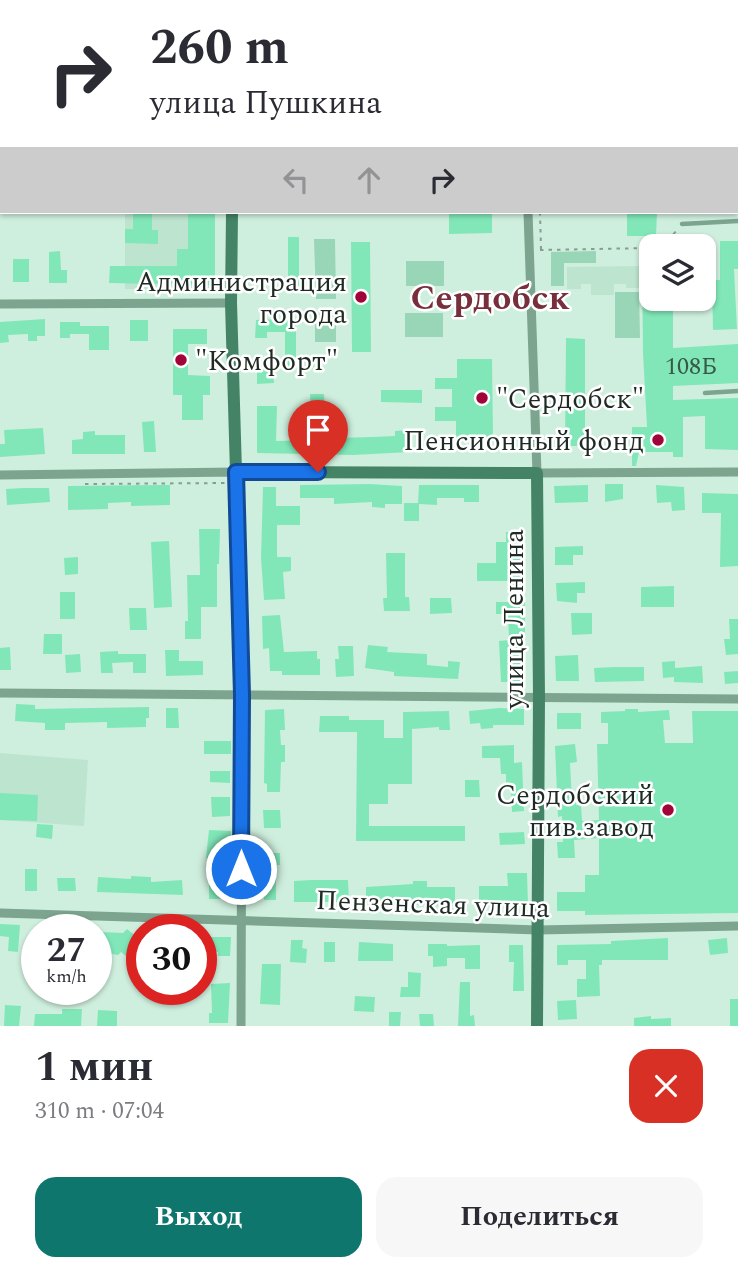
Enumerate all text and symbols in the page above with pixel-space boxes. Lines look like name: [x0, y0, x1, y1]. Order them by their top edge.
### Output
text: 260 m: [150, 11, 289, 86]
icon: right: [35, 28, 126, 119]
text: улица Пушкина: [150, 79, 382, 128]
icon: left: [277, 161, 315, 199]
icon: ahead: [350, 161, 388, 199]
icon: right: [423, 161, 461, 199]
map controls: [639, 234, 716, 311]
button: layers: [639, 234, 716, 311]
place label: Администрация города: [136, 261, 347, 336]
district label: Сердобск: [410, 272, 570, 325]
marker: Администрация города: [353, 289, 369, 305]
place label: "Комфорт": [195, 340, 338, 383]
house number: 108Б: [665, 349, 717, 385]
marker: "Комфорт": [173, 352, 189, 368]
place label: "Сердобск": [496, 378, 644, 421]
marker: "Сердобск": [474, 390, 490, 406]
pin: [288, 400, 348, 472]
icon: arrive: [299, 411, 337, 449]
place label: Пенсионный фонд: [403, 420, 644, 463]
marker: Пенсионный фонд: [650, 432, 666, 448]
street label: улица Ленина: [493, 529, 536, 710]
place label: Сердобский пив.завод: [496, 774, 654, 849]
marker: Сердобский пив.завод: [660, 802, 676, 818]
position arrow: [204, 832, 278, 906]
street label: Пензенская улица: [315, 879, 551, 930]
speed limit sign: 30: [126, 914, 217, 1005]
text: 27: [47, 924, 86, 977]
text: km/h: [46, 963, 87, 990]
text: 1 мин: [35, 1036, 153, 1099]
button: close: [629, 1049, 703, 1123]
text: 310 m · 07:04: [35, 1094, 164, 1129]
button: Выход: [35, 1177, 362, 1257]
button: Поделиться: [376, 1177, 703, 1257]

